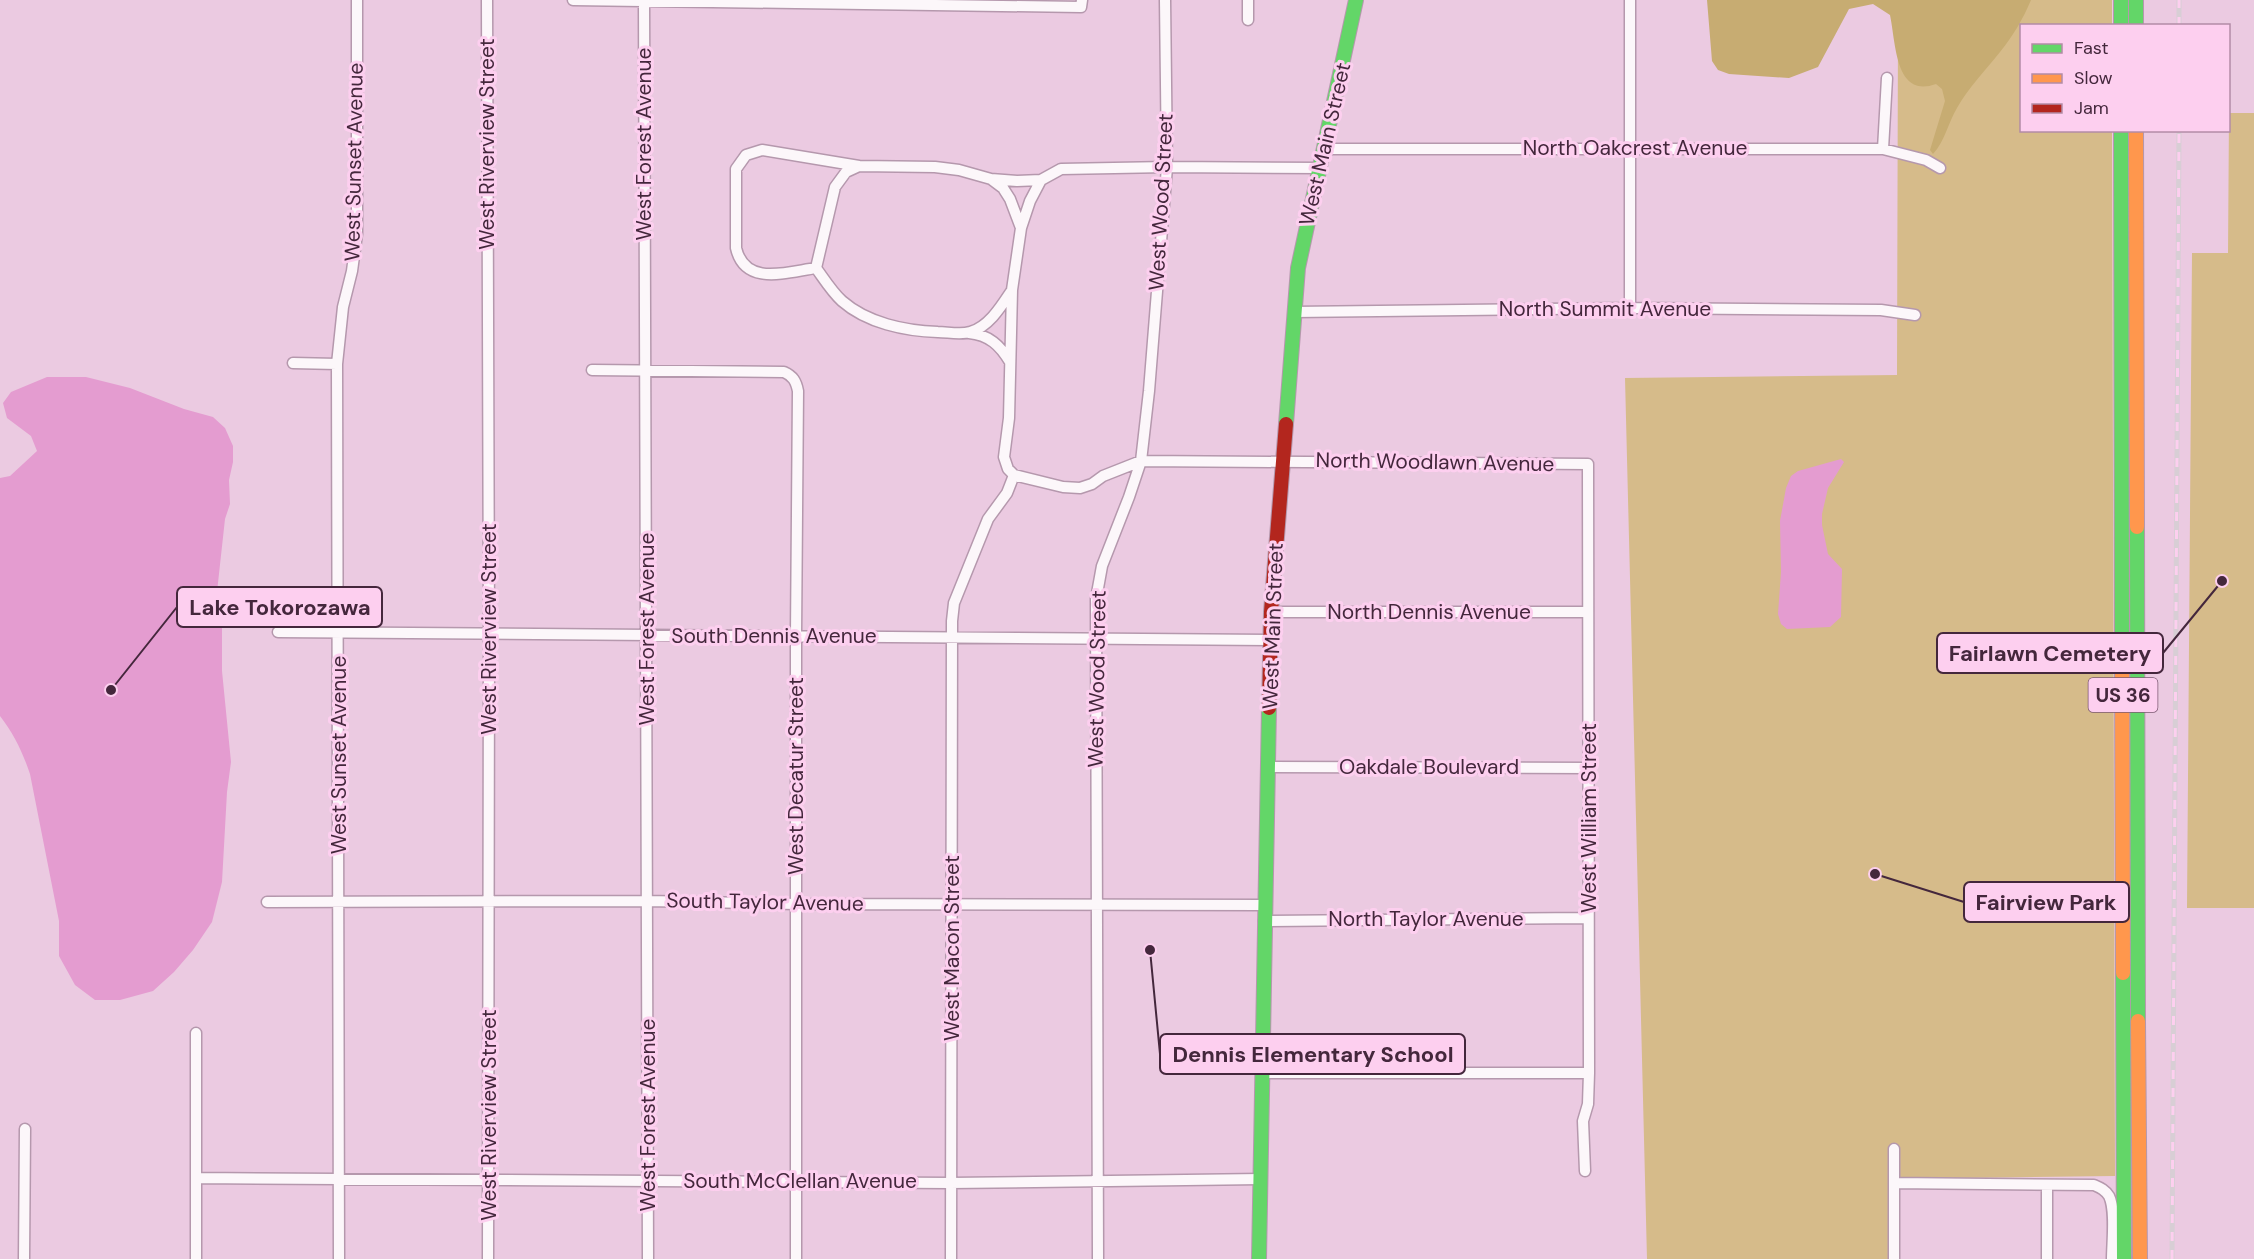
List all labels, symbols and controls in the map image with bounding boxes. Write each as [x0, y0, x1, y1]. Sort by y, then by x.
legend [2020, 24, 2230, 132]
text: Fast [2074, 36, 2109, 60]
street label: West Riverview Street [473, 38, 501, 250]
street label: West Forest Avenue [630, 47, 658, 240]
street label: West Main Street [1293, 60, 1357, 228]
street label: West Sunset Avenue [338, 62, 370, 262]
text: Slow [2074, 66, 2113, 90]
text: Jam [2074, 96, 2109, 120]
street label: West Wood Street [1142, 113, 1180, 291]
street label: North Oakcrest Avenue [1523, 134, 1747, 162]
street label: North Summit Avenue [1499, 295, 1711, 323]
street label: North Woodlawn Avenue [1315, 446, 1555, 478]
street label: West Riverview Street [475, 523, 503, 735]
street label: West Forest Avenue [633, 532, 661, 725]
street label: West Main Street [1256, 542, 1290, 710]
callout: Lake Tokorozawa [177, 587, 382, 627]
street label: West Wood Street [1081, 590, 1113, 768]
text: Lake Tokorozawa [189, 593, 371, 622]
street label: North Dennis Avenue [1327, 598, 1531, 626]
street label: South Dennis Avenue [671, 622, 877, 650]
callout: Fairlawn Cemetery [1937, 633, 2163, 673]
text: Fairlawn Cemetery [1949, 639, 2151, 668]
street label: West Sunset Avenue [325, 656, 353, 854]
street label: West Decatur Street [782, 677, 810, 875]
road number: US 36 [2088, 678, 2158, 712]
street label: West William Street [1575, 723, 1603, 913]
street label: Oakdale Boulevard [1339, 753, 1519, 781]
street label: West Macon Street [938, 855, 966, 1041]
callout: Fairview Park [1964, 882, 2129, 922]
street label: South Taylor Avenue [666, 886, 864, 918]
text: Fairview Park [1975, 888, 2117, 917]
street label: North Taylor Avenue [1328, 905, 1524, 933]
street label: West Riverview Street [475, 1009, 503, 1221]
street label: West Forest Avenue [634, 1018, 662, 1211]
callout: Dennis Elementary School [1160, 1034, 1465, 1074]
text: Dennis Elementary School [1172, 1040, 1454, 1069]
street label: South McClellan Avenue [683, 1167, 917, 1195]

